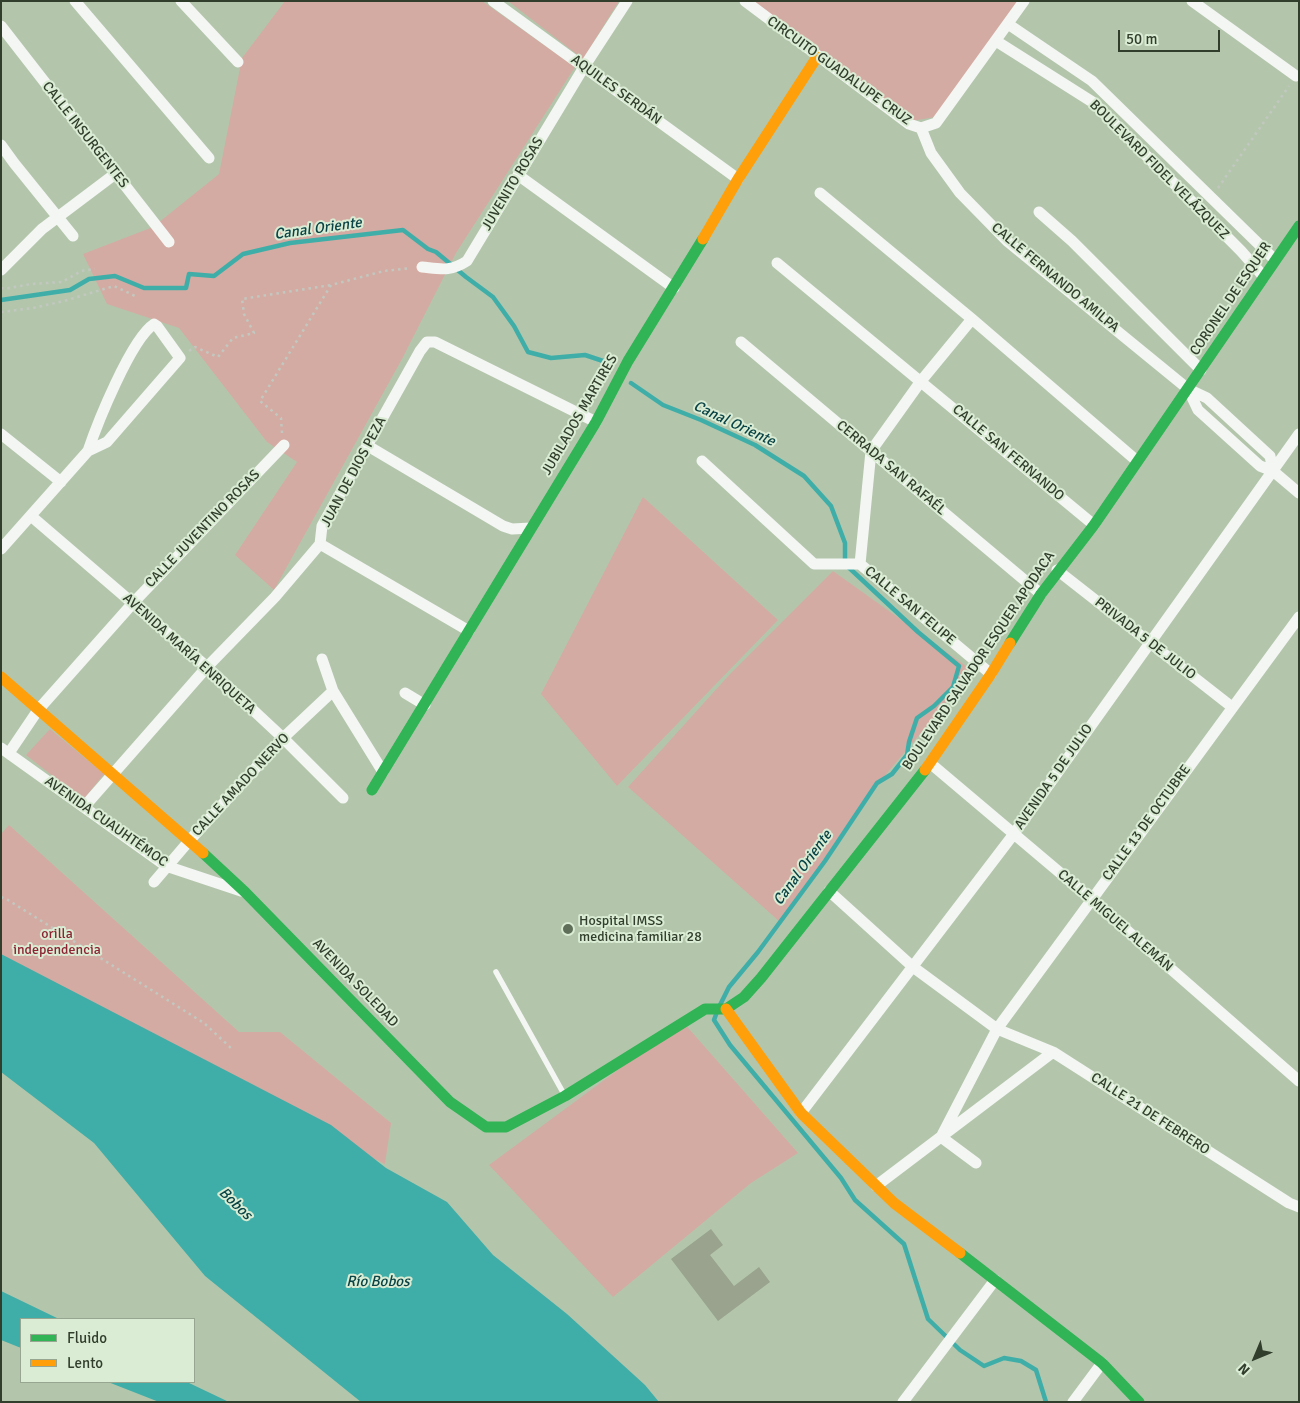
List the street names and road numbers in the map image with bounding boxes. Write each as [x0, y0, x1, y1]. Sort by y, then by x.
street label: CIRCUITO GUADALUPE CRUZ [763, 13, 915, 129]
street label: AQUILES SERDÁN [567, 51, 665, 129]
street label: CALLE INSURGENTES [38, 78, 132, 192]
street label: BOULEVARD FIDEL VELÁZQUEZ [1086, 97, 1232, 243]
street label: JUVENITO ROSAS [479, 134, 547, 234]
street label: CALLE FERNANDO AMILPA [988, 220, 1122, 336]
street label: CORONEL DE ESQUER [1187, 239, 1275, 359]
street label: JUBILADOS MARTIRES [539, 352, 621, 478]
street label: CALLE SAN FERNANDO [949, 401, 1067, 505]
street label: JUAN DE DIOS PEZA [318, 414, 390, 530]
street label: CERRADA SAN RAFAÉL [833, 417, 949, 519]
street label: CALLE JUVENTINO ROSAS [142, 466, 264, 592]
street label: BOULEVARD SALVADOR ESQUER APODACA [899, 548, 1059, 774]
street label: CALLE SAN FELIPE [861, 563, 959, 649]
street label: AVENIDA MARÍA ENRIQUETA [119, 590, 259, 718]
street label: PRIVADA 5 DE JULIO [1091, 594, 1199, 684]
street label: AVENIDA 5 DE JULIO [1011, 721, 1097, 833]
street label: CALLE AMADO NERVO [189, 730, 293, 840]
street label: CALLE 13 DE OCTUBRE [1099, 762, 1195, 884]
street label: AVENIDA CUAUHTÉMOC [41, 773, 171, 871]
street label: CALLE MIGUEL ALEMÁN [1054, 866, 1176, 976]
street label: AVENIDA SOLEDAD [308, 935, 402, 1031]
street label: CALLE 21 DE FEBRERO [1088, 1069, 1212, 1159]

